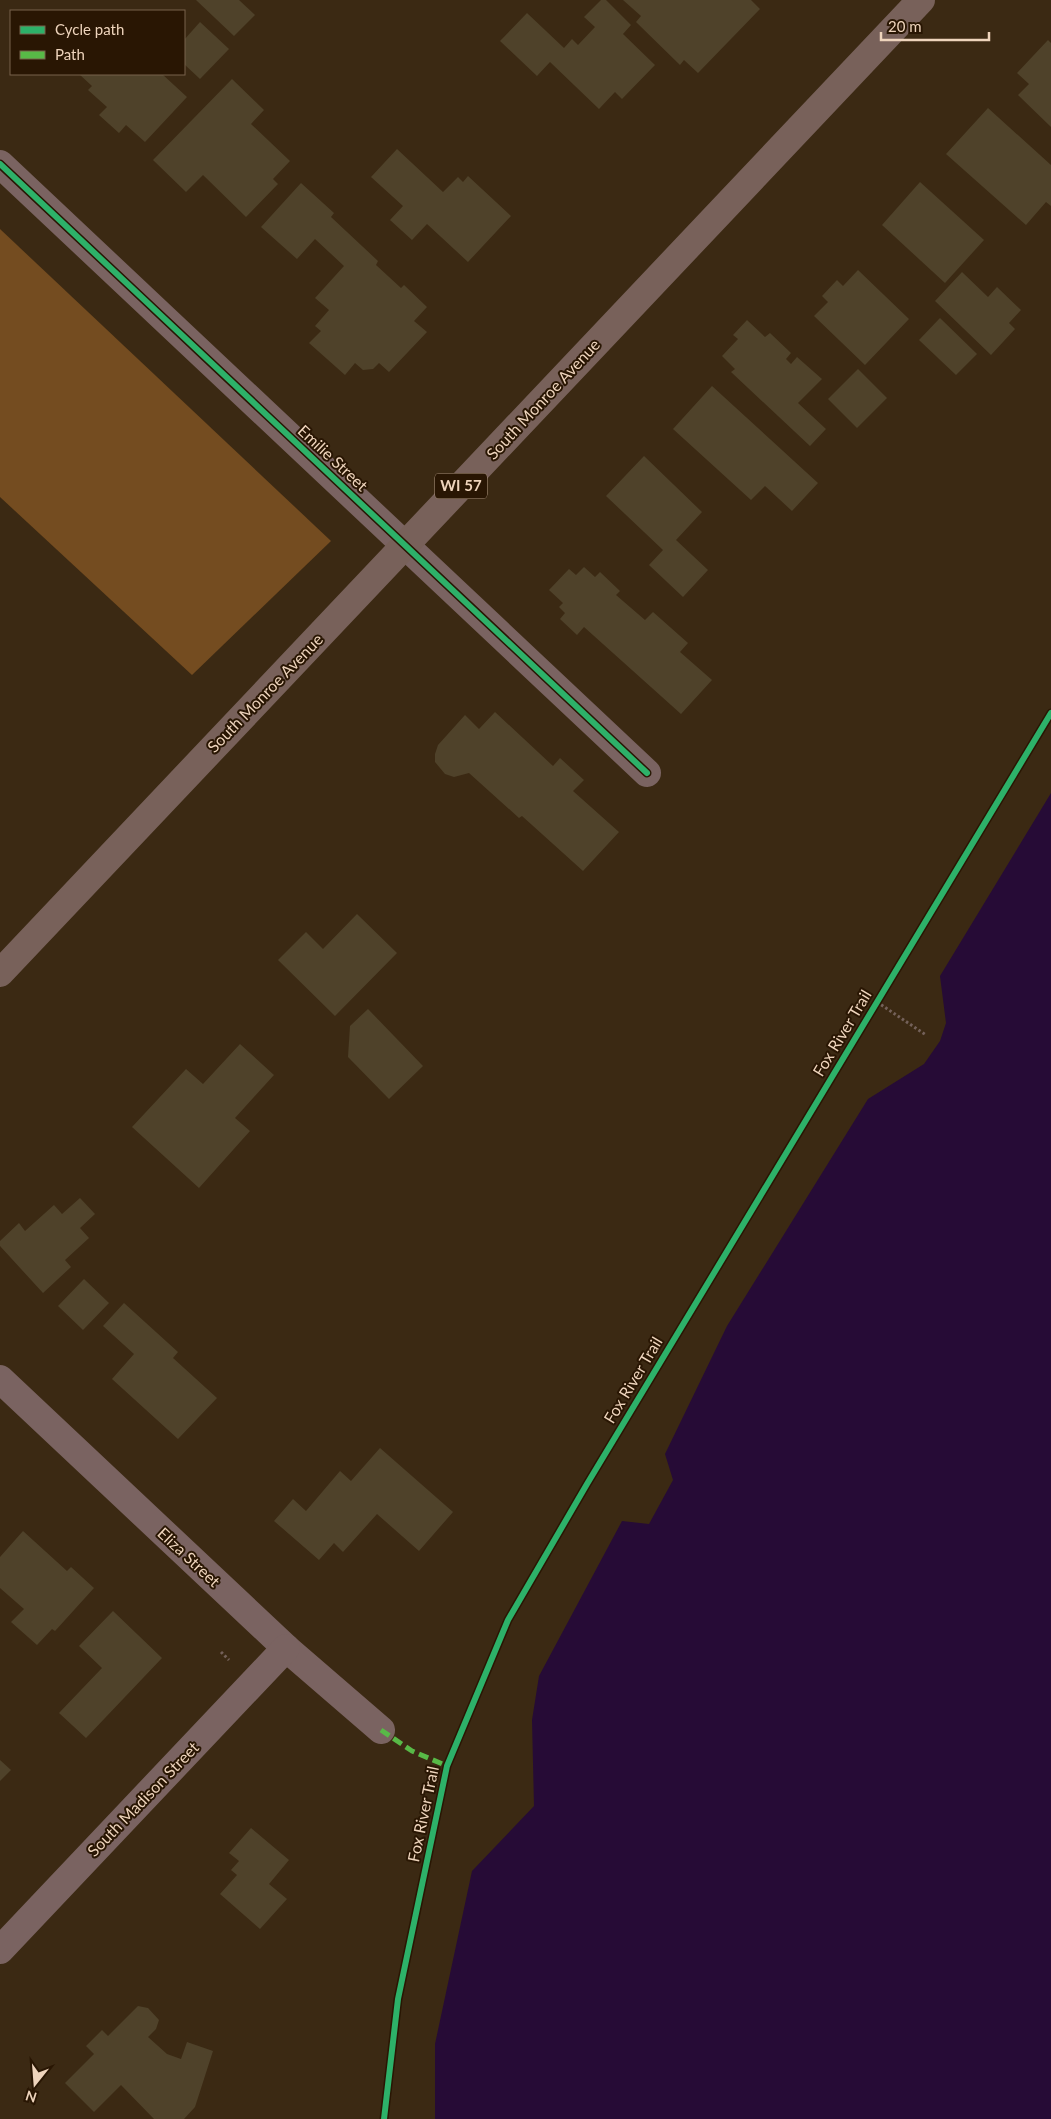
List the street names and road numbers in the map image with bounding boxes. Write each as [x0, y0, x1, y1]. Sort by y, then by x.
street label: South Monroe Avenue [482, 335, 603, 463]
street label: Emilie Street [295, 421, 372, 495]
road number: WI 57 [435, 474, 487, 498]
street label: South Monroe Avenue [203, 629, 326, 756]
street label: Fox River Trail [808, 986, 875, 1079]
street label: Fox River Trail [599, 1333, 666, 1426]
street label: Eliza Street [154, 1523, 225, 1590]
street label: South Madison Street [83, 1737, 202, 1860]
street label: Fox River Trail [403, 1764, 442, 1864]

